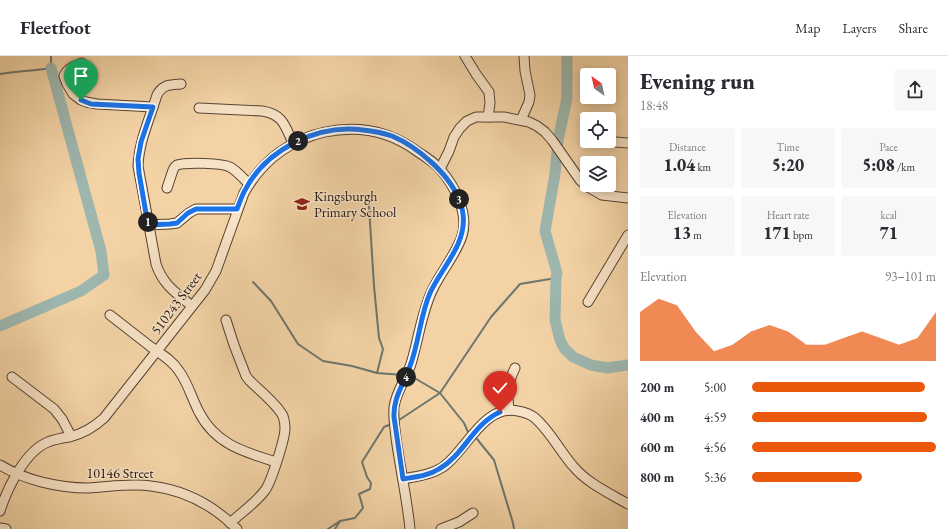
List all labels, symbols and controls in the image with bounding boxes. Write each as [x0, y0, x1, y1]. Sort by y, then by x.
text: Fleetfoot [20, 15, 91, 40]
text: Map [795, 19, 820, 37]
text: Layers [842, 19, 877, 37]
text: Share [899, 19, 928, 37]
pin [64, 59, 98, 100]
icon: arrive [70, 65, 92, 87]
text: Evening run [640, 67, 755, 96]
north arrow [580, 68, 616, 104]
map controls [580, 68, 616, 192]
button: share [894, 69, 936, 111]
text: 18:48 [640, 97, 668, 114]
button: locate [580, 112, 616, 148]
pin: 2 [288, 131, 308, 151]
text: 2 [295, 134, 301, 148]
text: Distance [669, 140, 706, 154]
text: Time [777, 140, 799, 154]
text: Pace [879, 140, 898, 154]
text: 1.04 [663, 154, 695, 176]
text: 5:20 [772, 154, 804, 176]
text: 5:08 [862, 154, 895, 176]
button: layers [580, 156, 616, 192]
text: km [695, 160, 711, 174]
text: /km [895, 160, 915, 174]
place label: Kingsburgh Primary School [314, 187, 397, 221]
pin: 3 [449, 189, 469, 209]
text: 3 [456, 192, 462, 206]
school or university icon: Kingsburgh Primary School [293, 195, 311, 213]
text: Elevation [668, 208, 707, 222]
text: Heart rate [767, 208, 809, 222]
text: kcal [880, 208, 897, 222]
pin: 1 [138, 212, 158, 232]
text: 1 [145, 215, 151, 229]
text: 13 [673, 222, 691, 244]
text: 171 [763, 222, 791, 244]
text: 71 [879, 222, 898, 244]
text: m [691, 228, 702, 242]
text: bpm [791, 228, 813, 242]
street label: 510243 Street [147, 268, 206, 338]
text: Elevation [640, 268, 687, 285]
text: 93–101 m [885, 268, 936, 285]
pin: 4 [396, 367, 416, 387]
text: 4 [403, 370, 409, 384]
pin [483, 371, 517, 412]
icon: check [489, 377, 511, 399]
text: 200 m [640, 379, 674, 396]
text: 5:00 [704, 379, 726, 396]
text: 400 m [640, 409, 674, 426]
text: 4:59 [704, 409, 726, 426]
text: 600 m [640, 439, 674, 456]
text: 4:56 [704, 439, 726, 456]
street label: 10146 Street [86, 464, 154, 482]
text: 800 m [640, 469, 674, 486]
text: 5:36 [704, 469, 726, 486]

